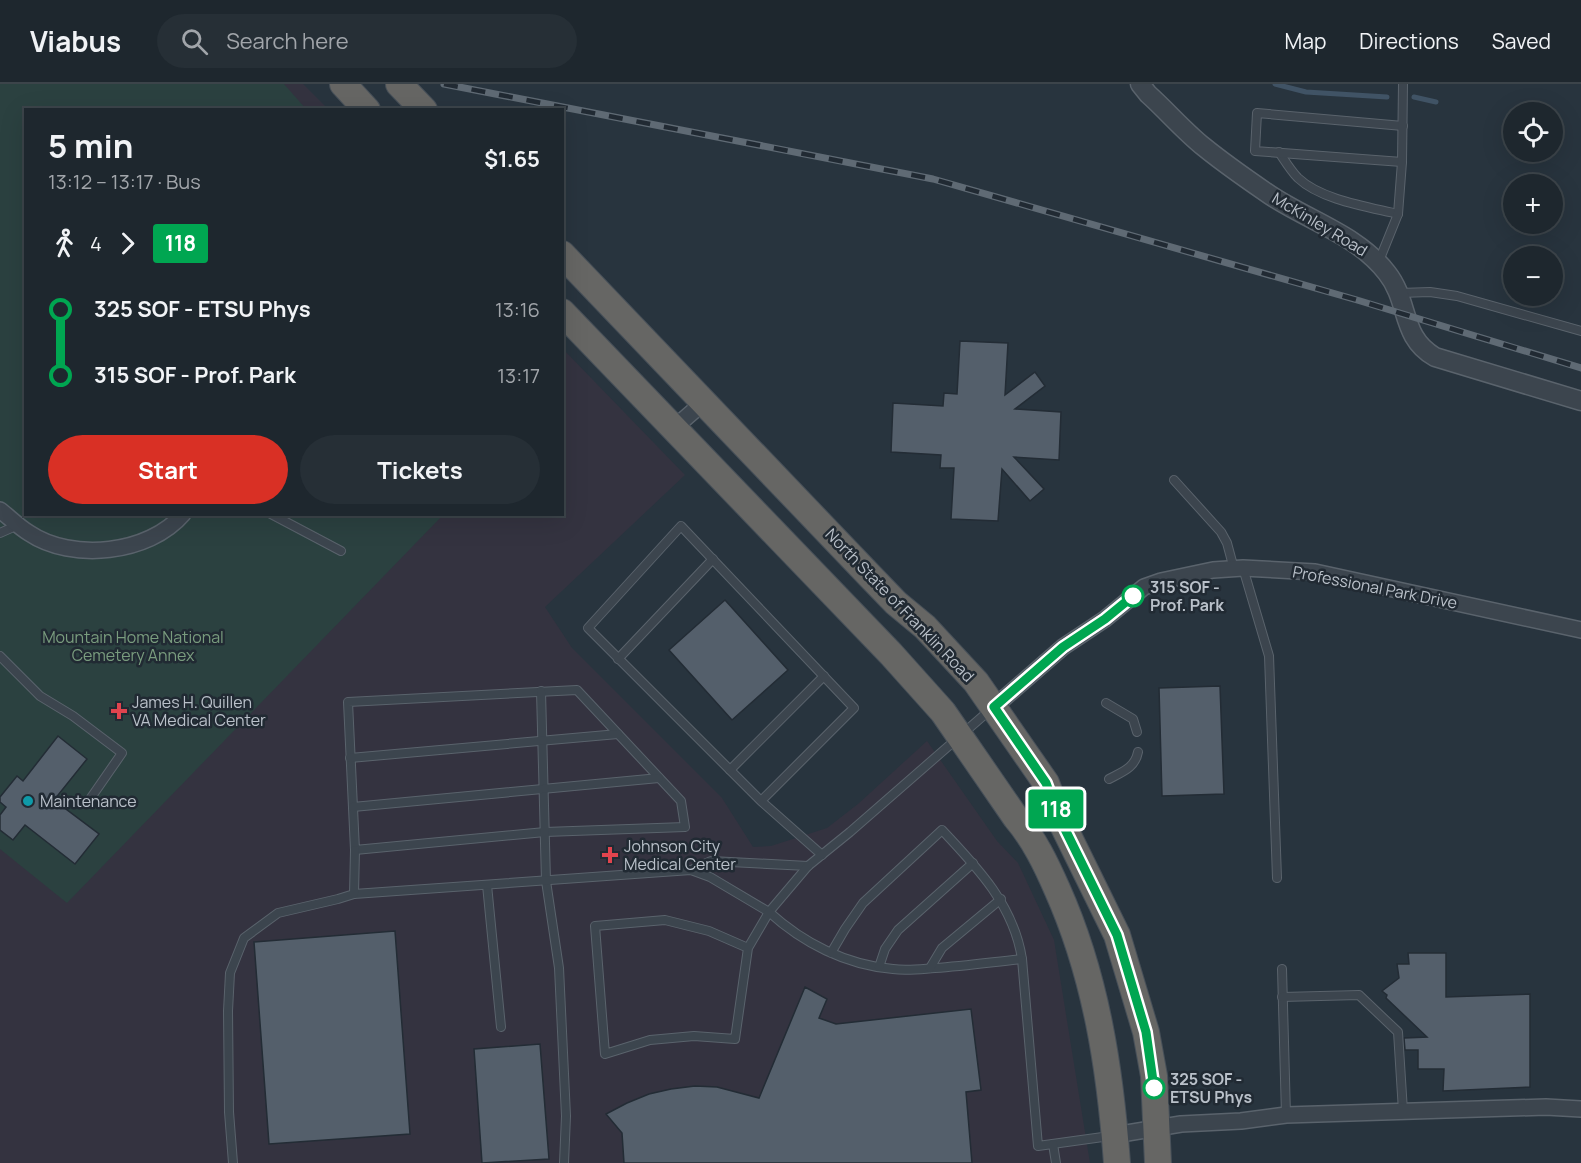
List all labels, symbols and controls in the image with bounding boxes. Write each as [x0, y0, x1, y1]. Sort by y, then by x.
search box [157, 14, 577, 68]
text: Viabus [30, 22, 121, 60]
icon: search [178, 25, 211, 58]
text: Search here [226, 26, 349, 56]
text: Map [1285, 27, 1326, 55]
text: Directions [1359, 27, 1459, 55]
text: Saved [1492, 27, 1551, 55]
map controls [1503, 102, 1563, 306]
button: locate [1503, 102, 1563, 162]
text: 5 min [48, 123, 134, 168]
text: $1.65 [484, 144, 540, 174]
text: 13:12 – 13:17 · Bus [48, 168, 201, 195]
button: + [1503, 174, 1563, 234]
street label: McKinley Road [1268, 187, 1372, 261]
icon: walk [48, 227, 81, 260]
icon: forward [111, 227, 144, 260]
text: 118 [165, 229, 196, 257]
text: 4 [90, 230, 102, 257]
button: − [1503, 246, 1563, 306]
text: 325 SOF - ETSU Phys [94, 294, 311, 324]
text: 13:16 [495, 296, 540, 323]
text: 315 SOF - Prof. Park [94, 360, 296, 390]
text: 13:17 [497, 362, 540, 389]
button: Start [48, 435, 288, 504]
button: Tickets [300, 435, 540, 504]
street label: North State of Franklin Road [821, 523, 979, 687]
street label: Professional Park Drive [1291, 560, 1459, 614]
place label: 315 SOF - Prof. Park [1150, 576, 1224, 616]
marker: 315 SOF - Prof. Park [1122, 585, 1144, 607]
park label: Mountain Home National Cemetery Annex [42, 626, 224, 666]
place label: James H. Quillen VA Medical Center [132, 691, 266, 731]
marker: James H. Quillen VA Medical Center [110, 702, 128, 720]
place label: Maintenance [40, 790, 137, 812]
line badge: 118 [1022, 790, 1090, 828]
marker: Maintenance [21, 794, 35, 808]
text: 118 [1040, 795, 1072, 823]
place label: Johnson City Medical Center [624, 835, 736, 875]
marker: Johnson City Medical Center [601, 846, 619, 864]
place label: 325 SOF - ETSU Phys [1170, 1068, 1252, 1108]
marker: 325 SOF - ETSU Phys [1143, 1077, 1165, 1099]

